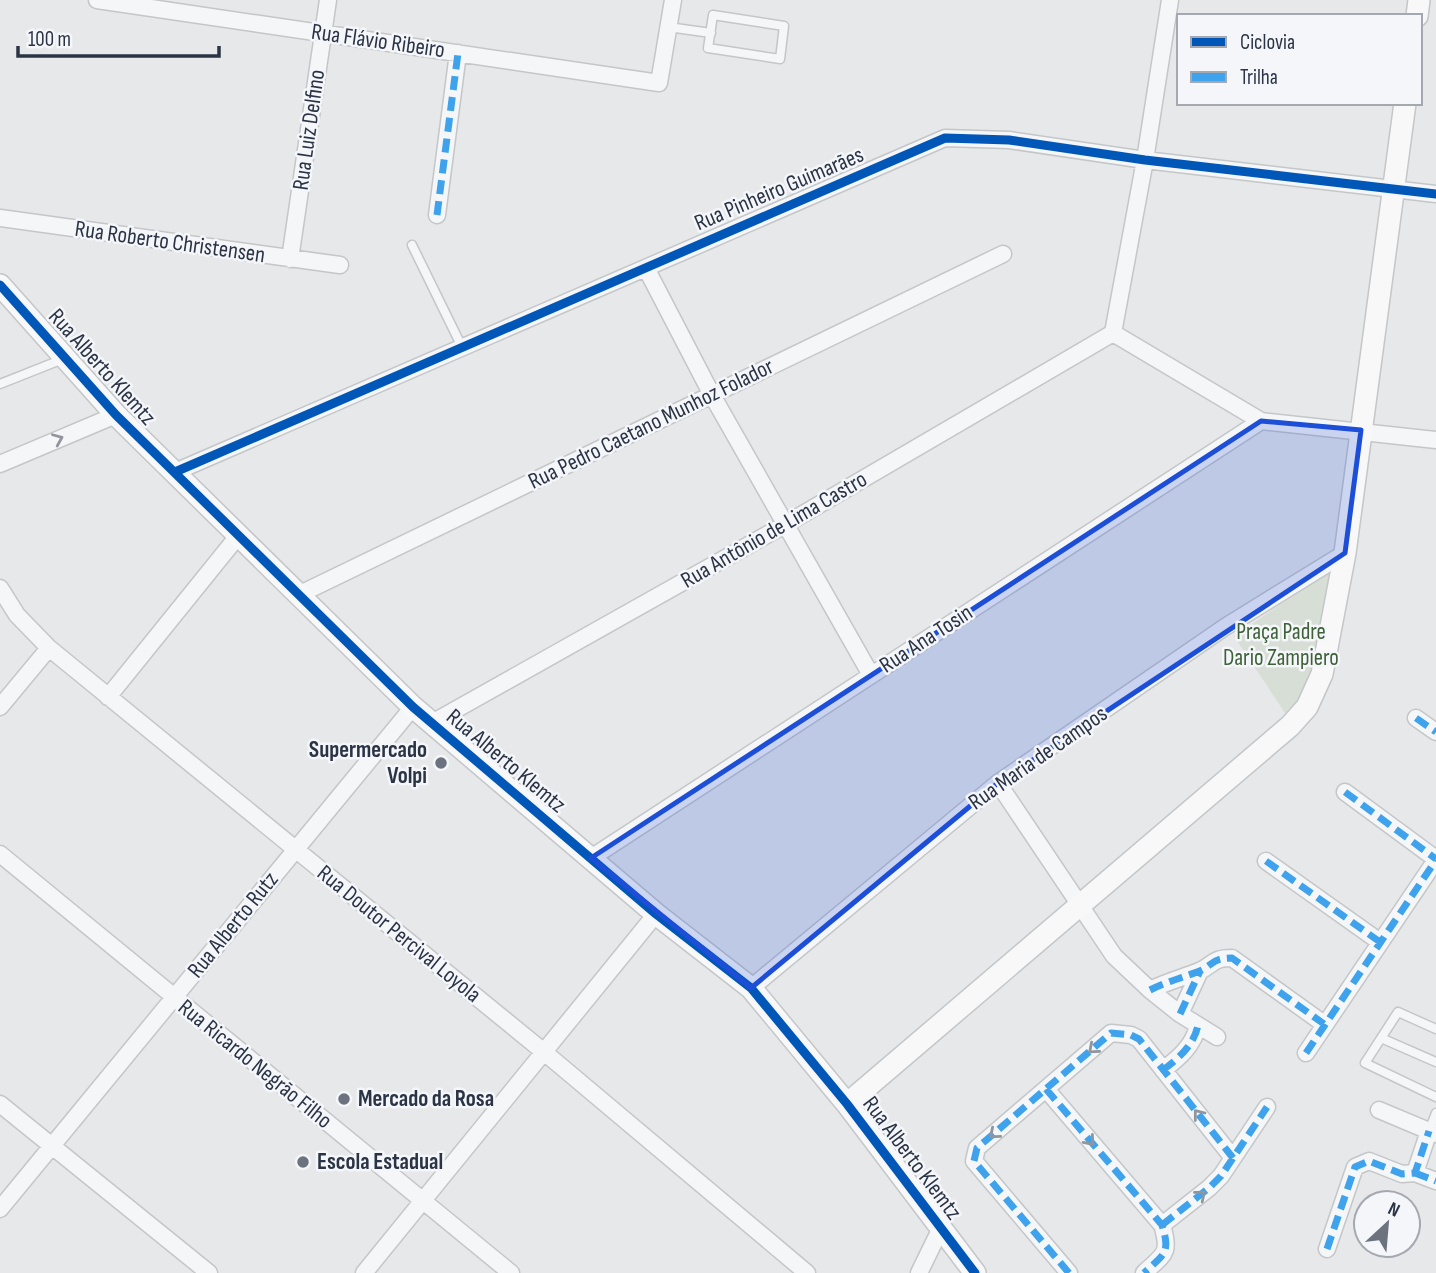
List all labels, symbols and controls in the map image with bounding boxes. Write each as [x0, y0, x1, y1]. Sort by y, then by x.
scale bar [18, 14, 219, 58]
legend [1177, 14, 1422, 105]
street label: Rua Flávio Ribeiro [309, 18, 447, 64]
text: 100 m [28, 27, 71, 52]
text: Ciclovia [1240, 30, 1295, 55]
text: Trilha [1240, 65, 1278, 90]
street label: Rua Luiz Delfino [287, 68, 331, 192]
street label: Rua Pinheiro Guimarães [690, 141, 868, 237]
street label: Rua Roberto Christensen [73, 215, 267, 269]
street label: Rua Alberto Klemtz [42, 303, 162, 431]
street label: Rua Pedro Caetano Munhoz Folador [524, 352, 779, 496]
one-way arrow [51, 434, 63, 448]
street label: Rua Antônio de Lima Castro [676, 465, 872, 595]
street label: Rua Ana Tosin [874, 599, 978, 679]
park label: Praça Padre Dario Zampiero [1223, 618, 1339, 672]
street label: Rua Maria de Campos [963, 700, 1113, 816]
street label: Rua Alberto Klemtz [441, 703, 571, 819]
place label: Supermercado Volpi [309, 736, 427, 790]
marker: Supermercado Volpi [433, 755, 449, 771]
street label: Rua Doutor Percival Loyola [311, 859, 487, 1009]
street label: Rua Alberto Rutz [182, 866, 284, 984]
street label: Rua Ricardo Negrão Filho [172, 993, 338, 1135]
one-way arrow [1088, 1041, 1101, 1053]
place label: Mercado da Rosa [358, 1085, 494, 1113]
marker: Mercado da Rosa [336, 1091, 352, 1107]
street label: Rua Alberto Klemtz [857, 1091, 967, 1225]
one-way arrow [1194, 1109, 1207, 1122]
one-way arrow [989, 1126, 1002, 1138]
one-way arrow [1082, 1133, 1094, 1146]
place label: Escola Estadual [317, 1148, 443, 1176]
marker: Escola Estadual [295, 1154, 311, 1170]
north arrow [1352, 1189, 1422, 1259]
one-way arrow [1193, 1190, 1205, 1203]
text: N [1384, 1198, 1403, 1223]

